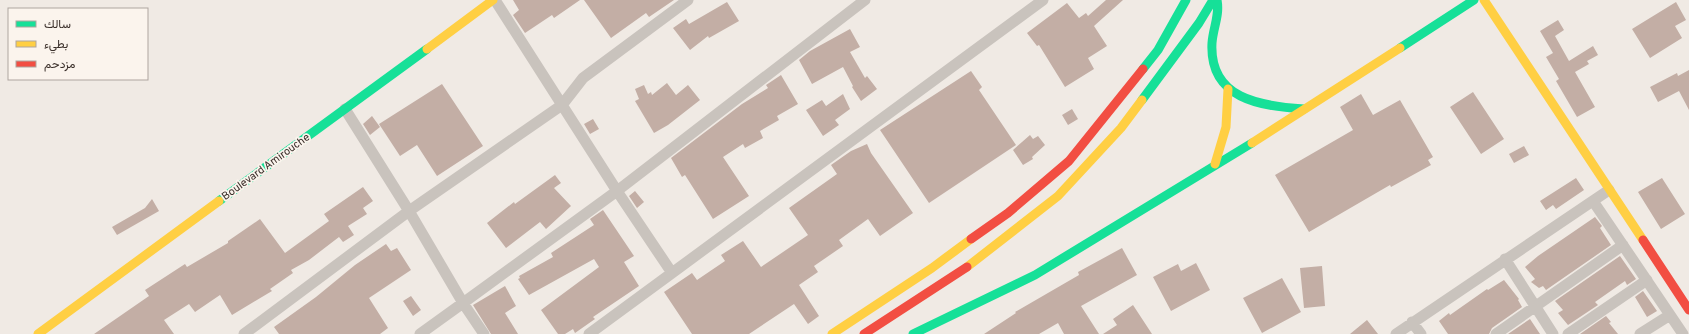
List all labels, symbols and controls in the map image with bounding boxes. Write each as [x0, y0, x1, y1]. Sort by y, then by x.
legend [8, 8, 148, 80]
text: سالك [44, 17, 71, 33]
text: بطيء [44, 37, 68, 54]
text: مزدحم [44, 57, 75, 73]
street label: Boulevard Amirouche [219, 130, 313, 204]

